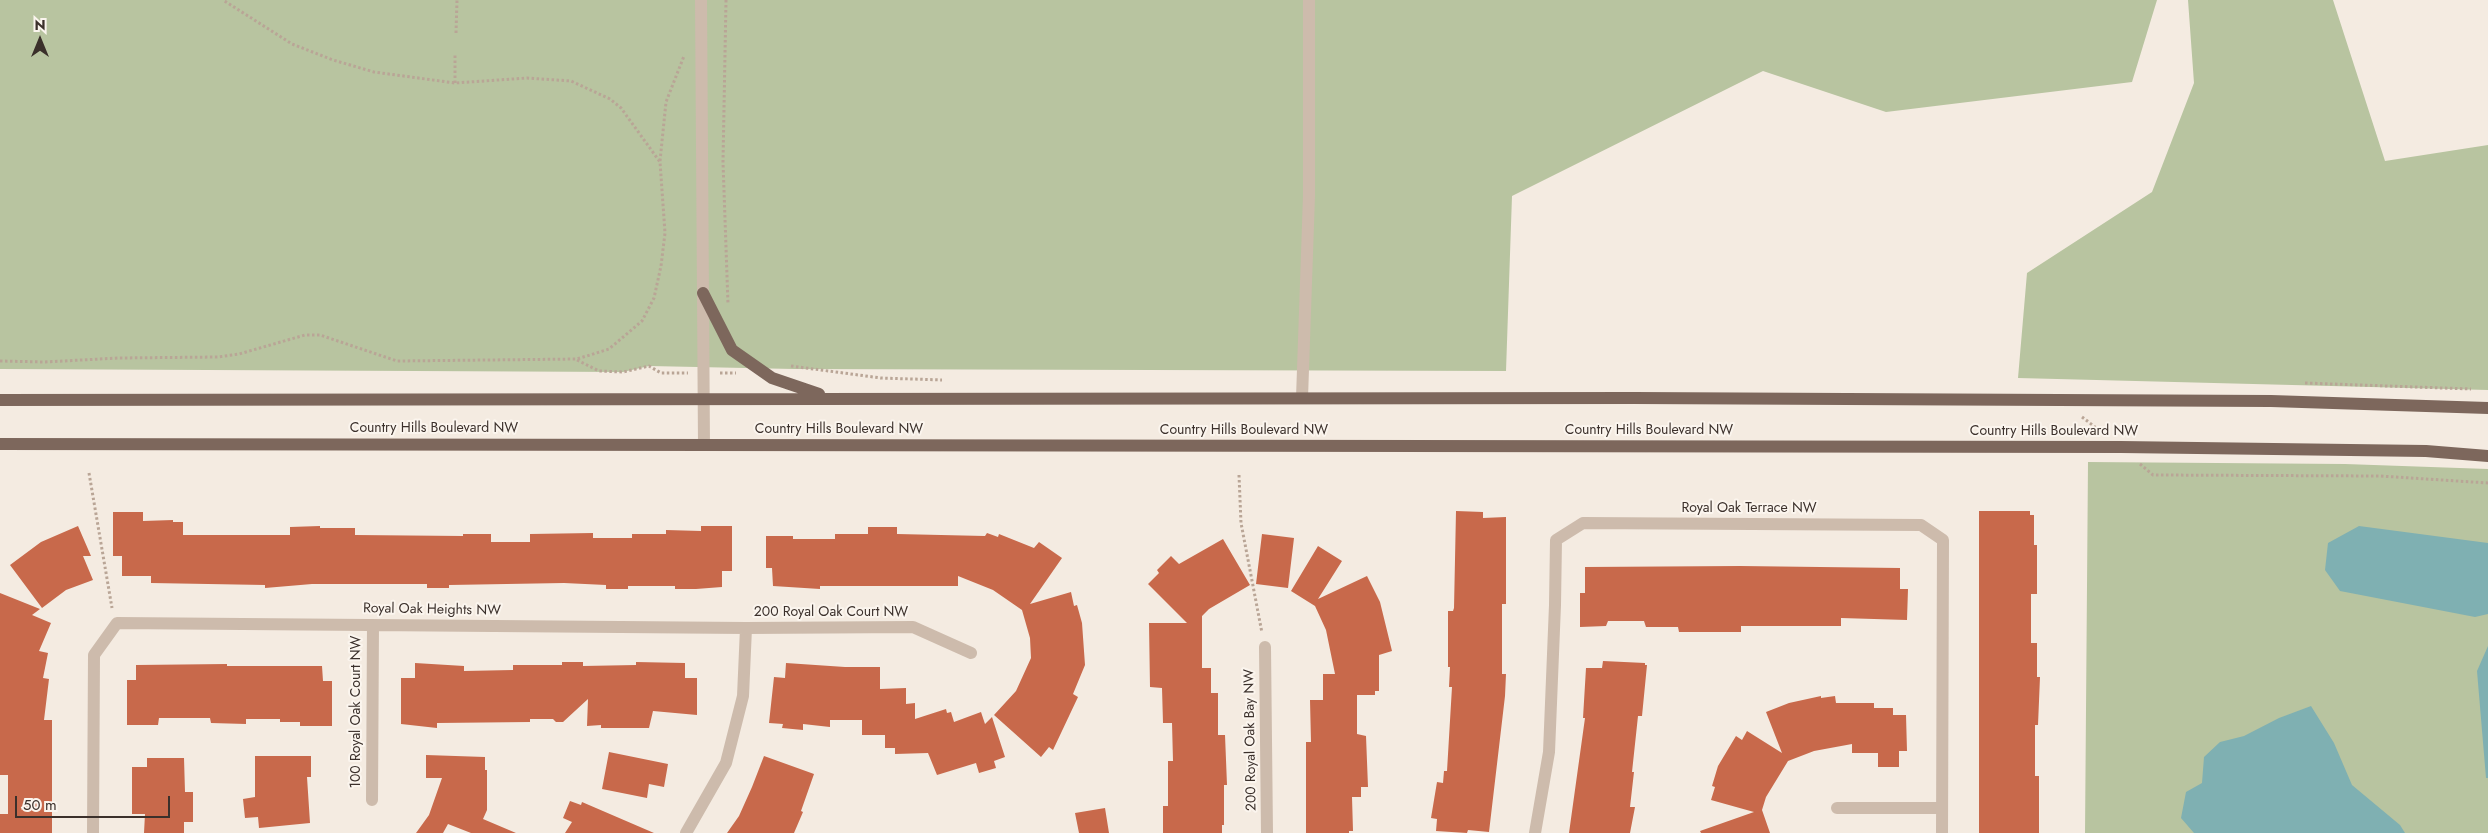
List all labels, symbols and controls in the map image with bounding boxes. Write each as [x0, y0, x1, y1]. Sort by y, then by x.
north arrow [15, 15, 65, 65]
text: N [34, 15, 46, 35]
street label: Country Hills Boulevard NW [350, 421, 518, 437]
street label: Country Hills Boulevard NW [755, 422, 923, 438]
street label: Country Hills Boulevard NW [1160, 423, 1328, 439]
street label: Country Hills Boulevard NW [1565, 423, 1733, 439]
street label: Country Hills Boulevard NW [1970, 424, 2138, 440]
street label: Royal Oak Terrace NW [1681, 501, 1817, 517]
street label: Royal Oak Heights NW [363, 600, 501, 620]
street label: 200 Royal Oak Court NW [754, 605, 908, 621]
street label: 100 Royal Oak Court NW [349, 636, 365, 788]
street label: 200 Royal Oak Bay NW [1241, 669, 1261, 811]
scale bar [18, 786, 172, 818]
text: 50 m [23, 794, 57, 816]

